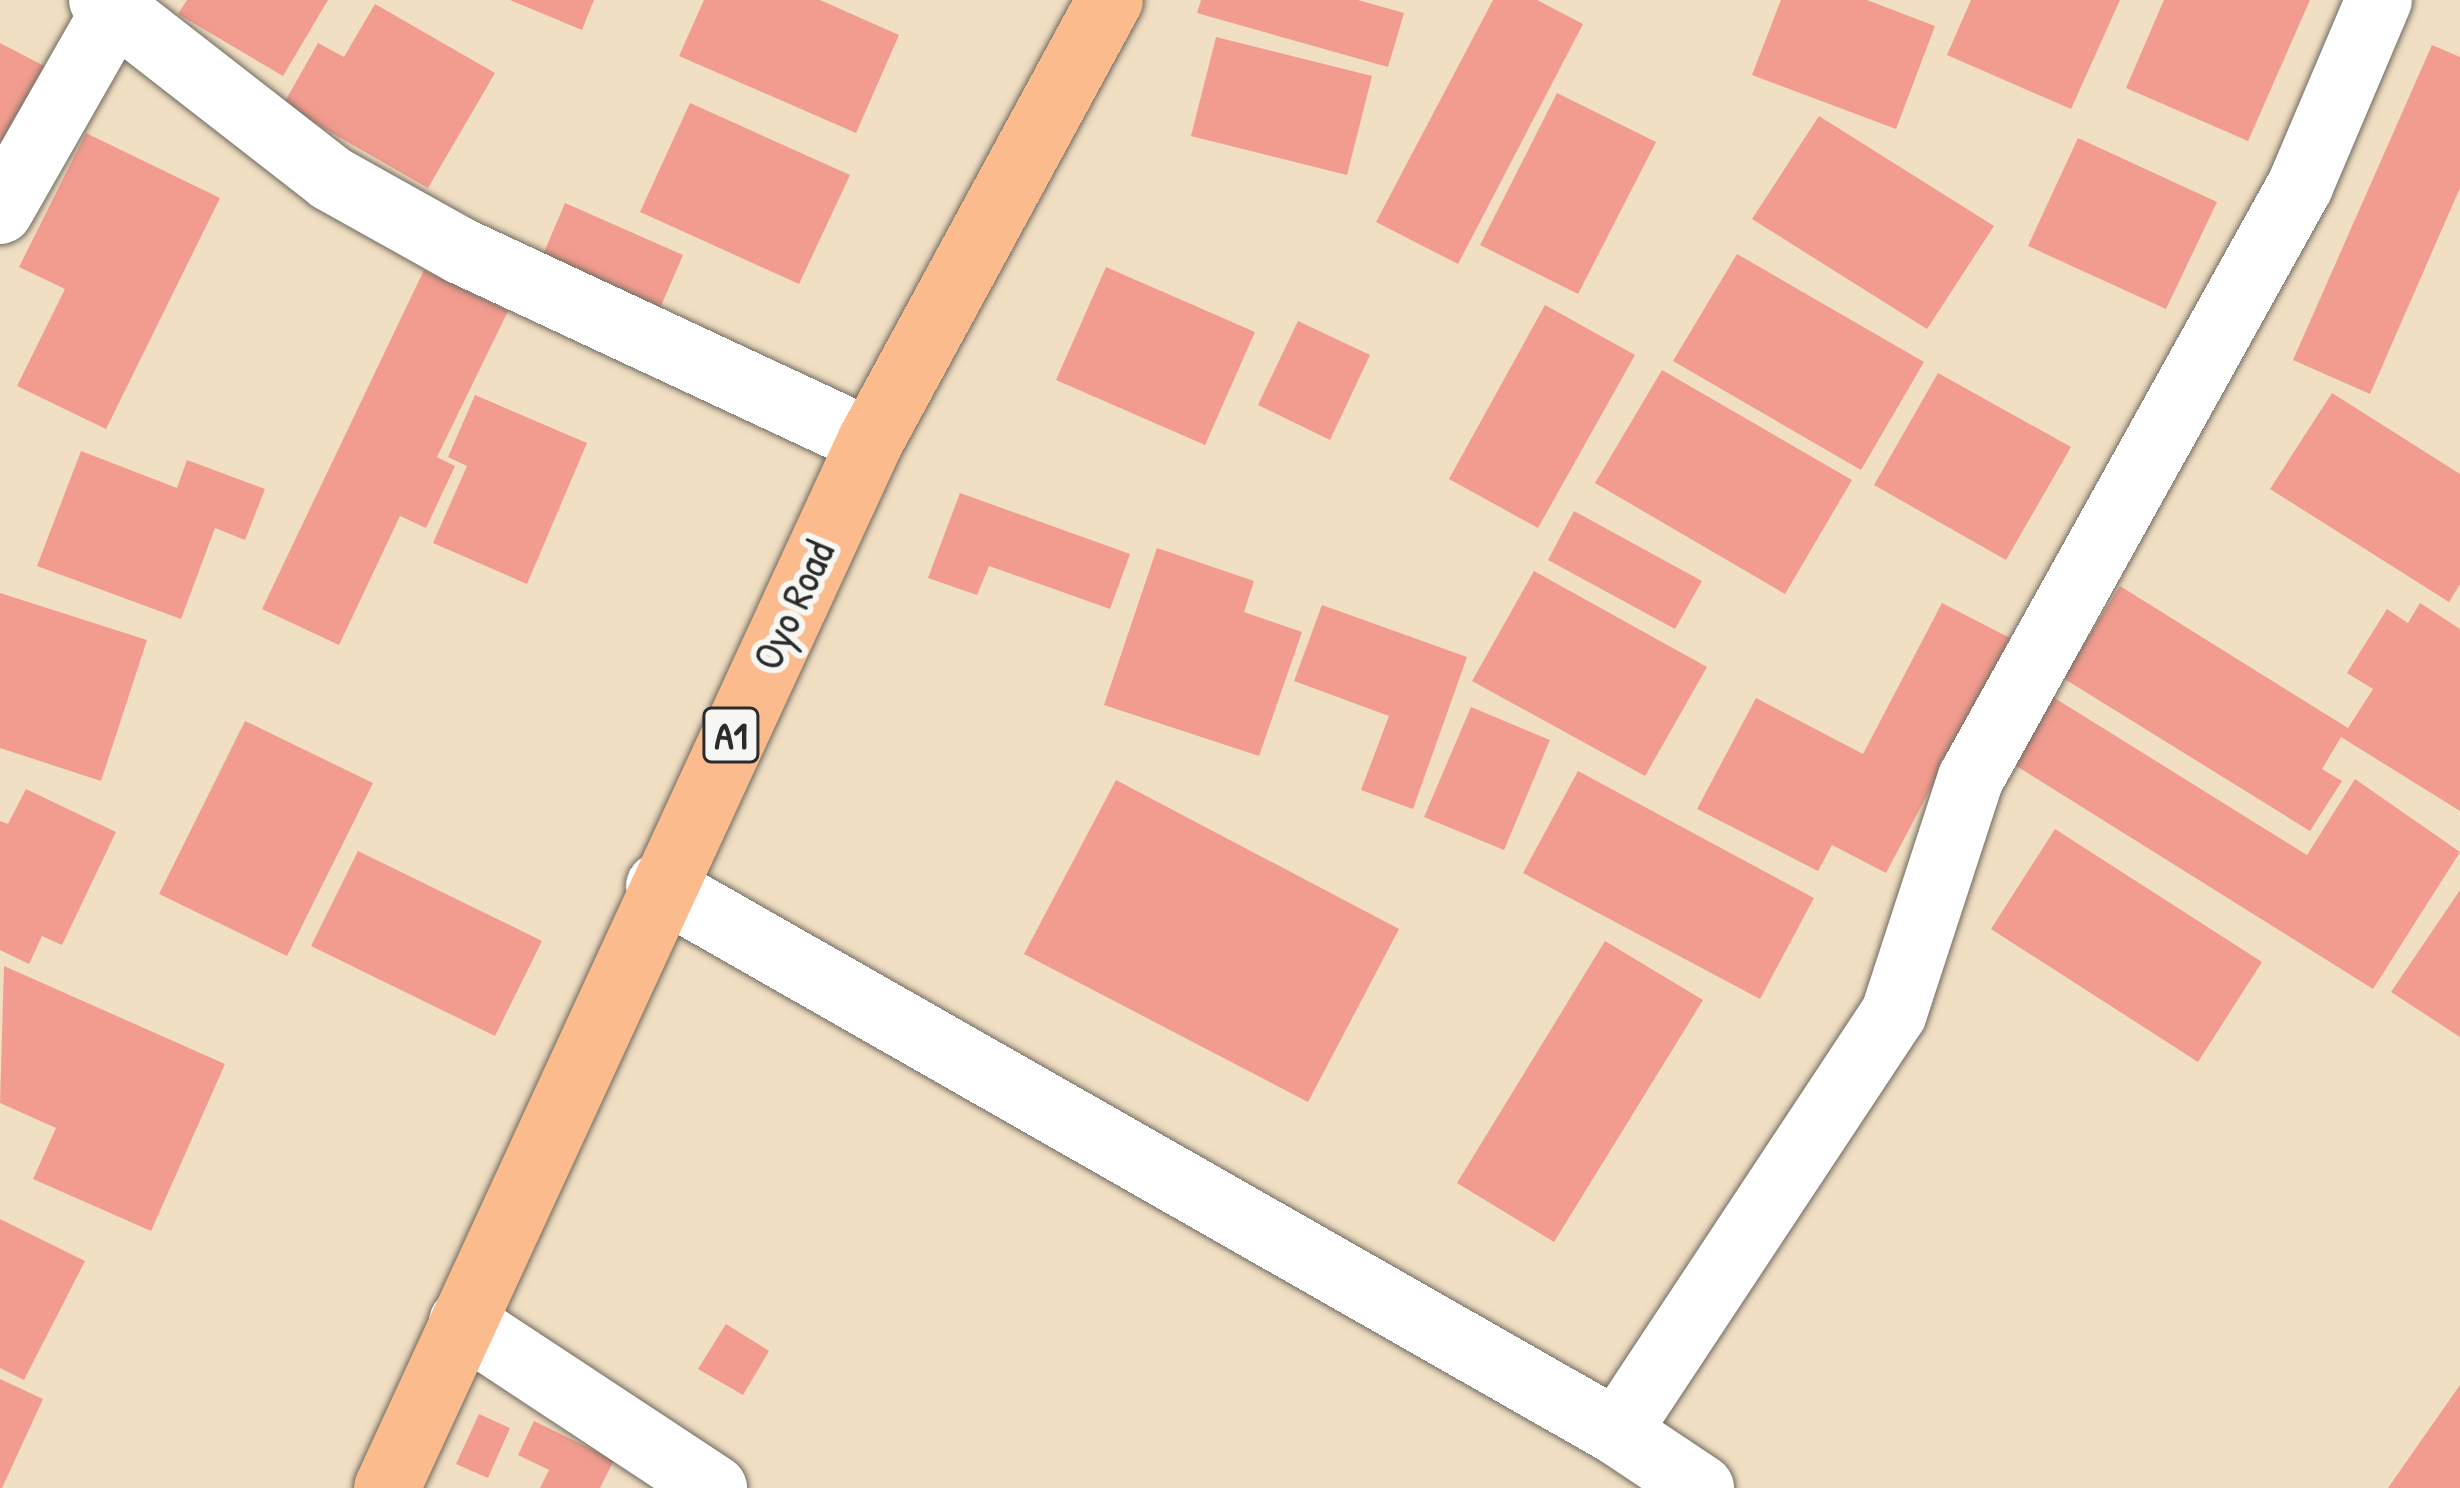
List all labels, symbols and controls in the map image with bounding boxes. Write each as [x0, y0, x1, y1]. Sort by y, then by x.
street label: Oyo Road [741, 532, 845, 678]
road number: A1 [701, 702, 761, 768]

